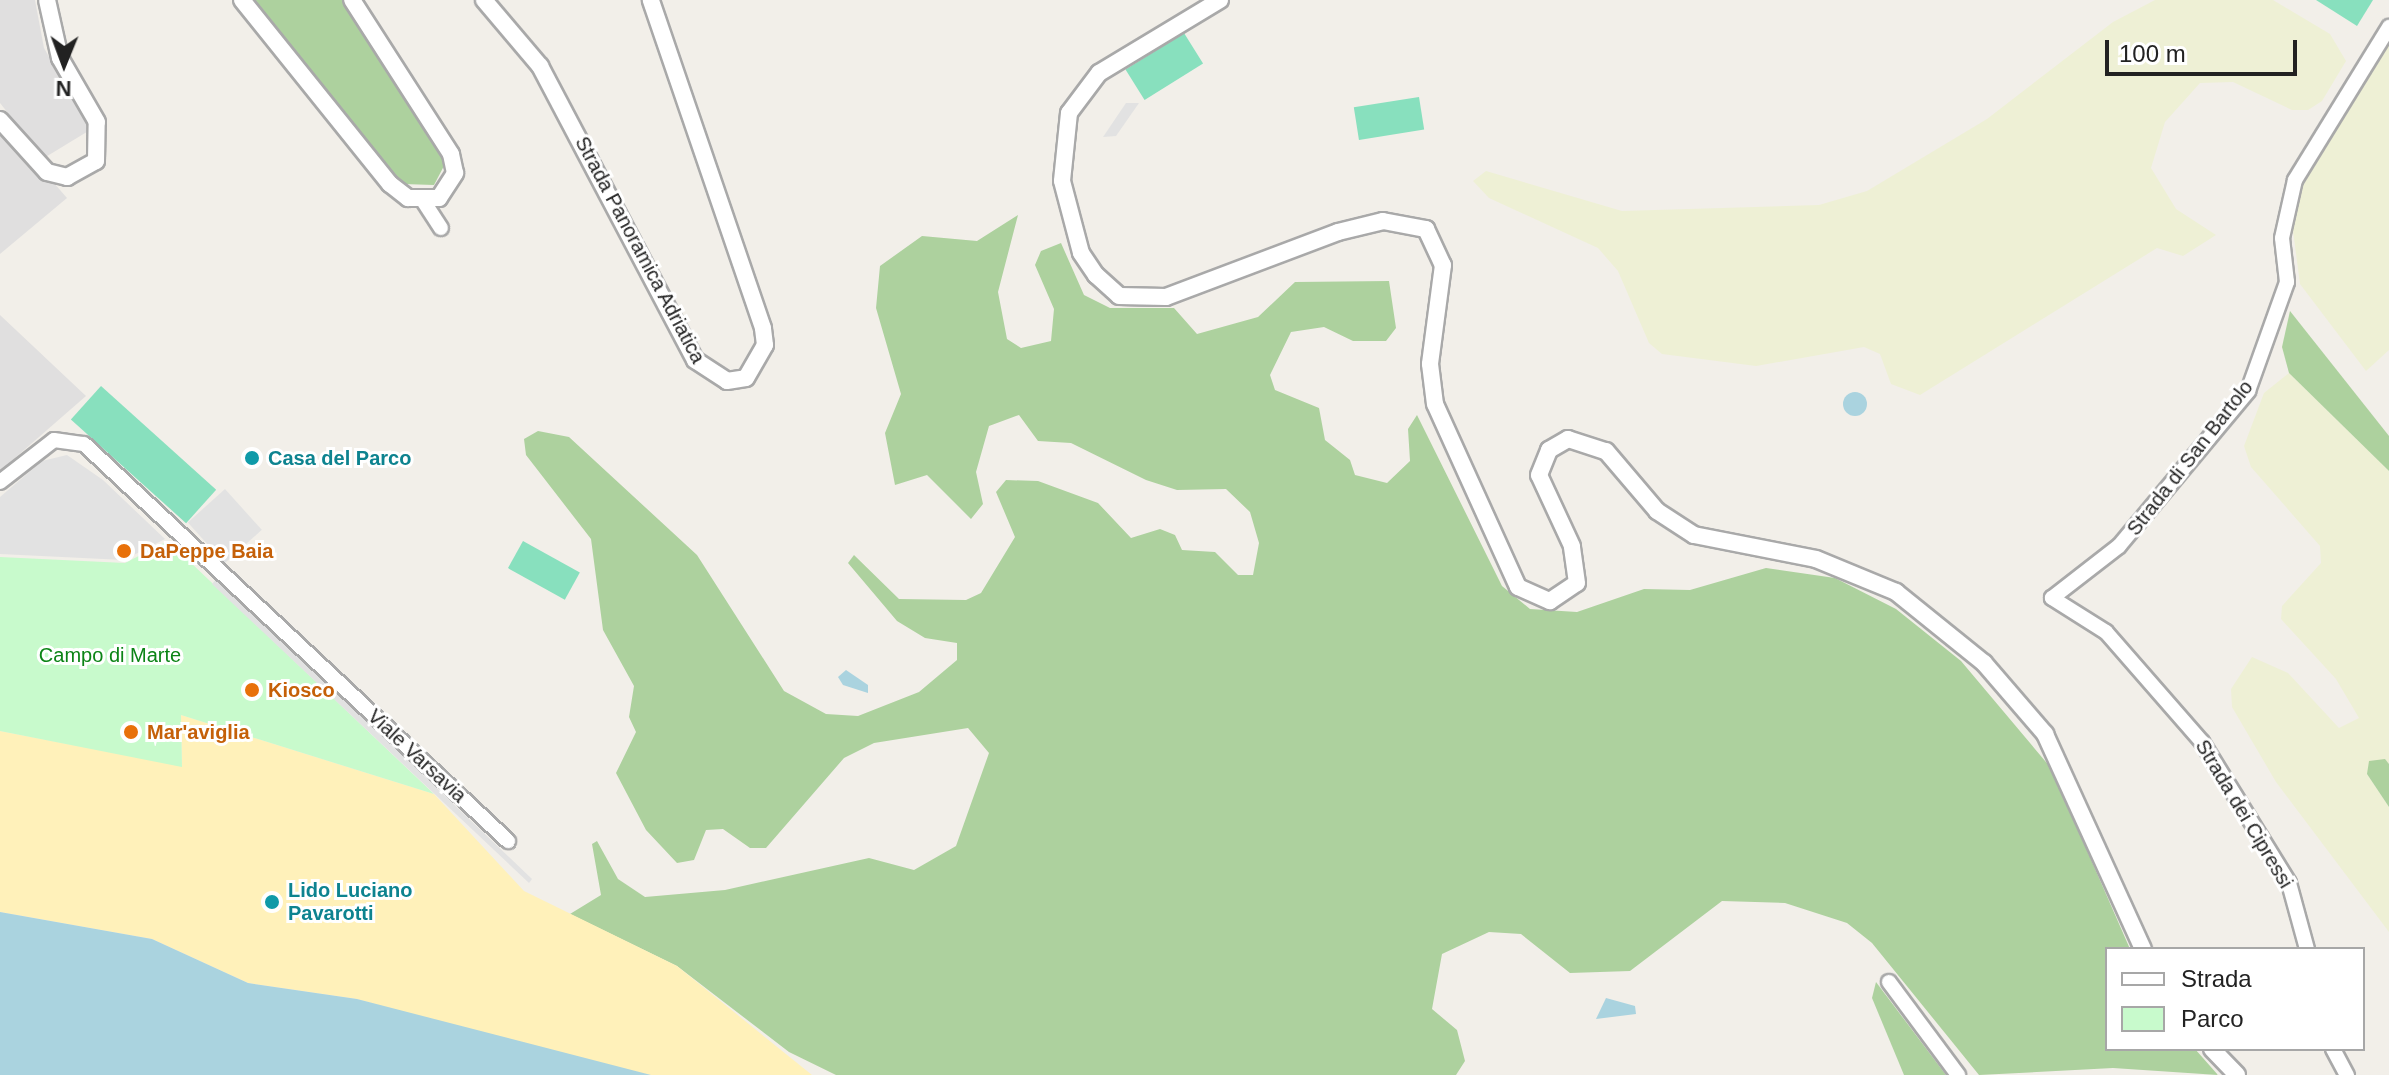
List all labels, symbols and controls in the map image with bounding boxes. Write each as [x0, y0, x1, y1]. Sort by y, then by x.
north arrow [24, 24, 104, 104]
scale bar [2109, 24, 2301, 74]
text: 100 m [2119, 40, 2186, 67]
text: N [55, 76, 72, 101]
street label: Strada Panoramica Adriatica [570, 132, 710, 368]
street label: Strada di San Bartolo [2122, 376, 2258, 540]
place label: Casa del Parco [268, 446, 411, 470]
marker: Casa del Parco [243, 449, 261, 467]
place label: DaPeppe Baia [140, 539, 273, 563]
marker: DaPeppe Baia [115, 542, 133, 560]
park label: Campo di Marte [39, 643, 181, 667]
place label: Kiosco [268, 678, 335, 702]
marker: Kiosco [243, 681, 261, 699]
street label: Viale Varsavia [363, 704, 471, 808]
place label: Mar'aviglia [147, 720, 250, 744]
marker: Mar'aviglia [122, 723, 140, 741]
street label: Strada dei Cipressi [2190, 735, 2298, 893]
place label: Lido Luciano Pavarotti [288, 878, 412, 925]
marker: Lido Luciano Pavarotti [263, 893, 281, 911]
legend [2105, 947, 2365, 1051]
text: Strada [2181, 965, 2252, 992]
text: Parco [2181, 1005, 2244, 1032]

